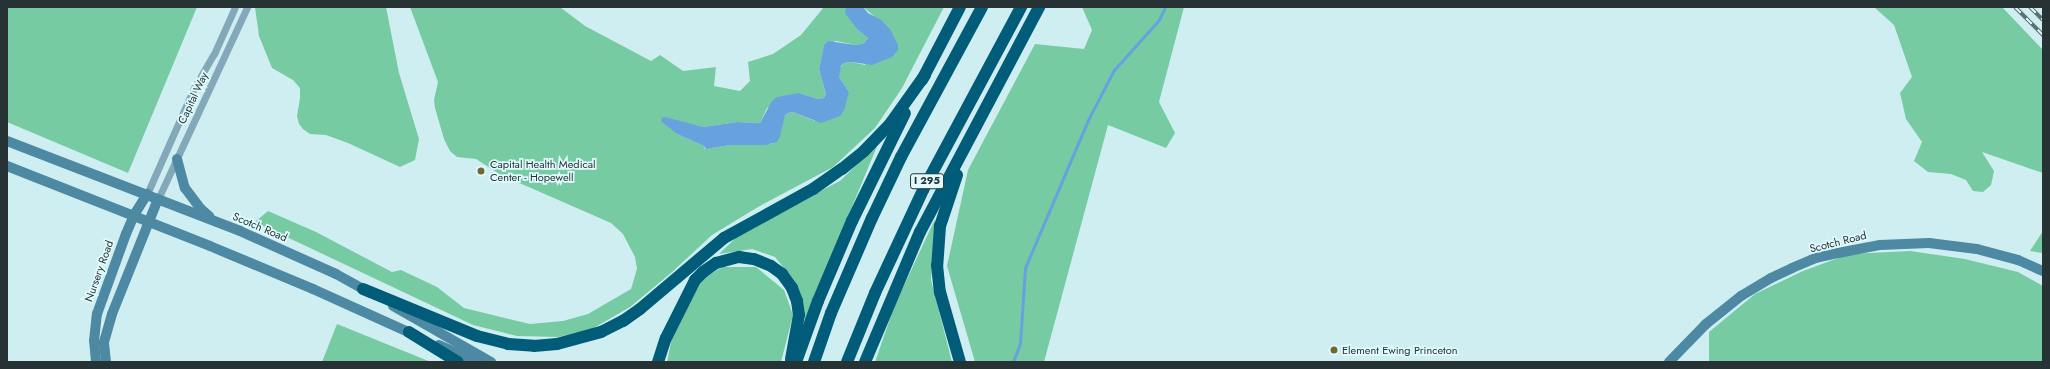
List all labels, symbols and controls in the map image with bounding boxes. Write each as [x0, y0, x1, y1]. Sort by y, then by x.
street label: Capital Way [175, 70, 211, 126]
place label: Capital Health Medical Center - Hopewell [490, 158, 596, 184]
marker: Capital Health Medical Center - Hopewell [475, 165, 487, 177]
road number: I 295 [910, 173, 944, 189]
street label: Scotch Road [231, 210, 289, 244]
street label: Scotch Road [1808, 229, 1868, 255]
street label: Nursery Road [82, 239, 116, 303]
place label: Element Ewing Princeton [1342, 343, 1457, 357]
marker: Element Ewing Princeton [1329, 345, 1339, 355]

